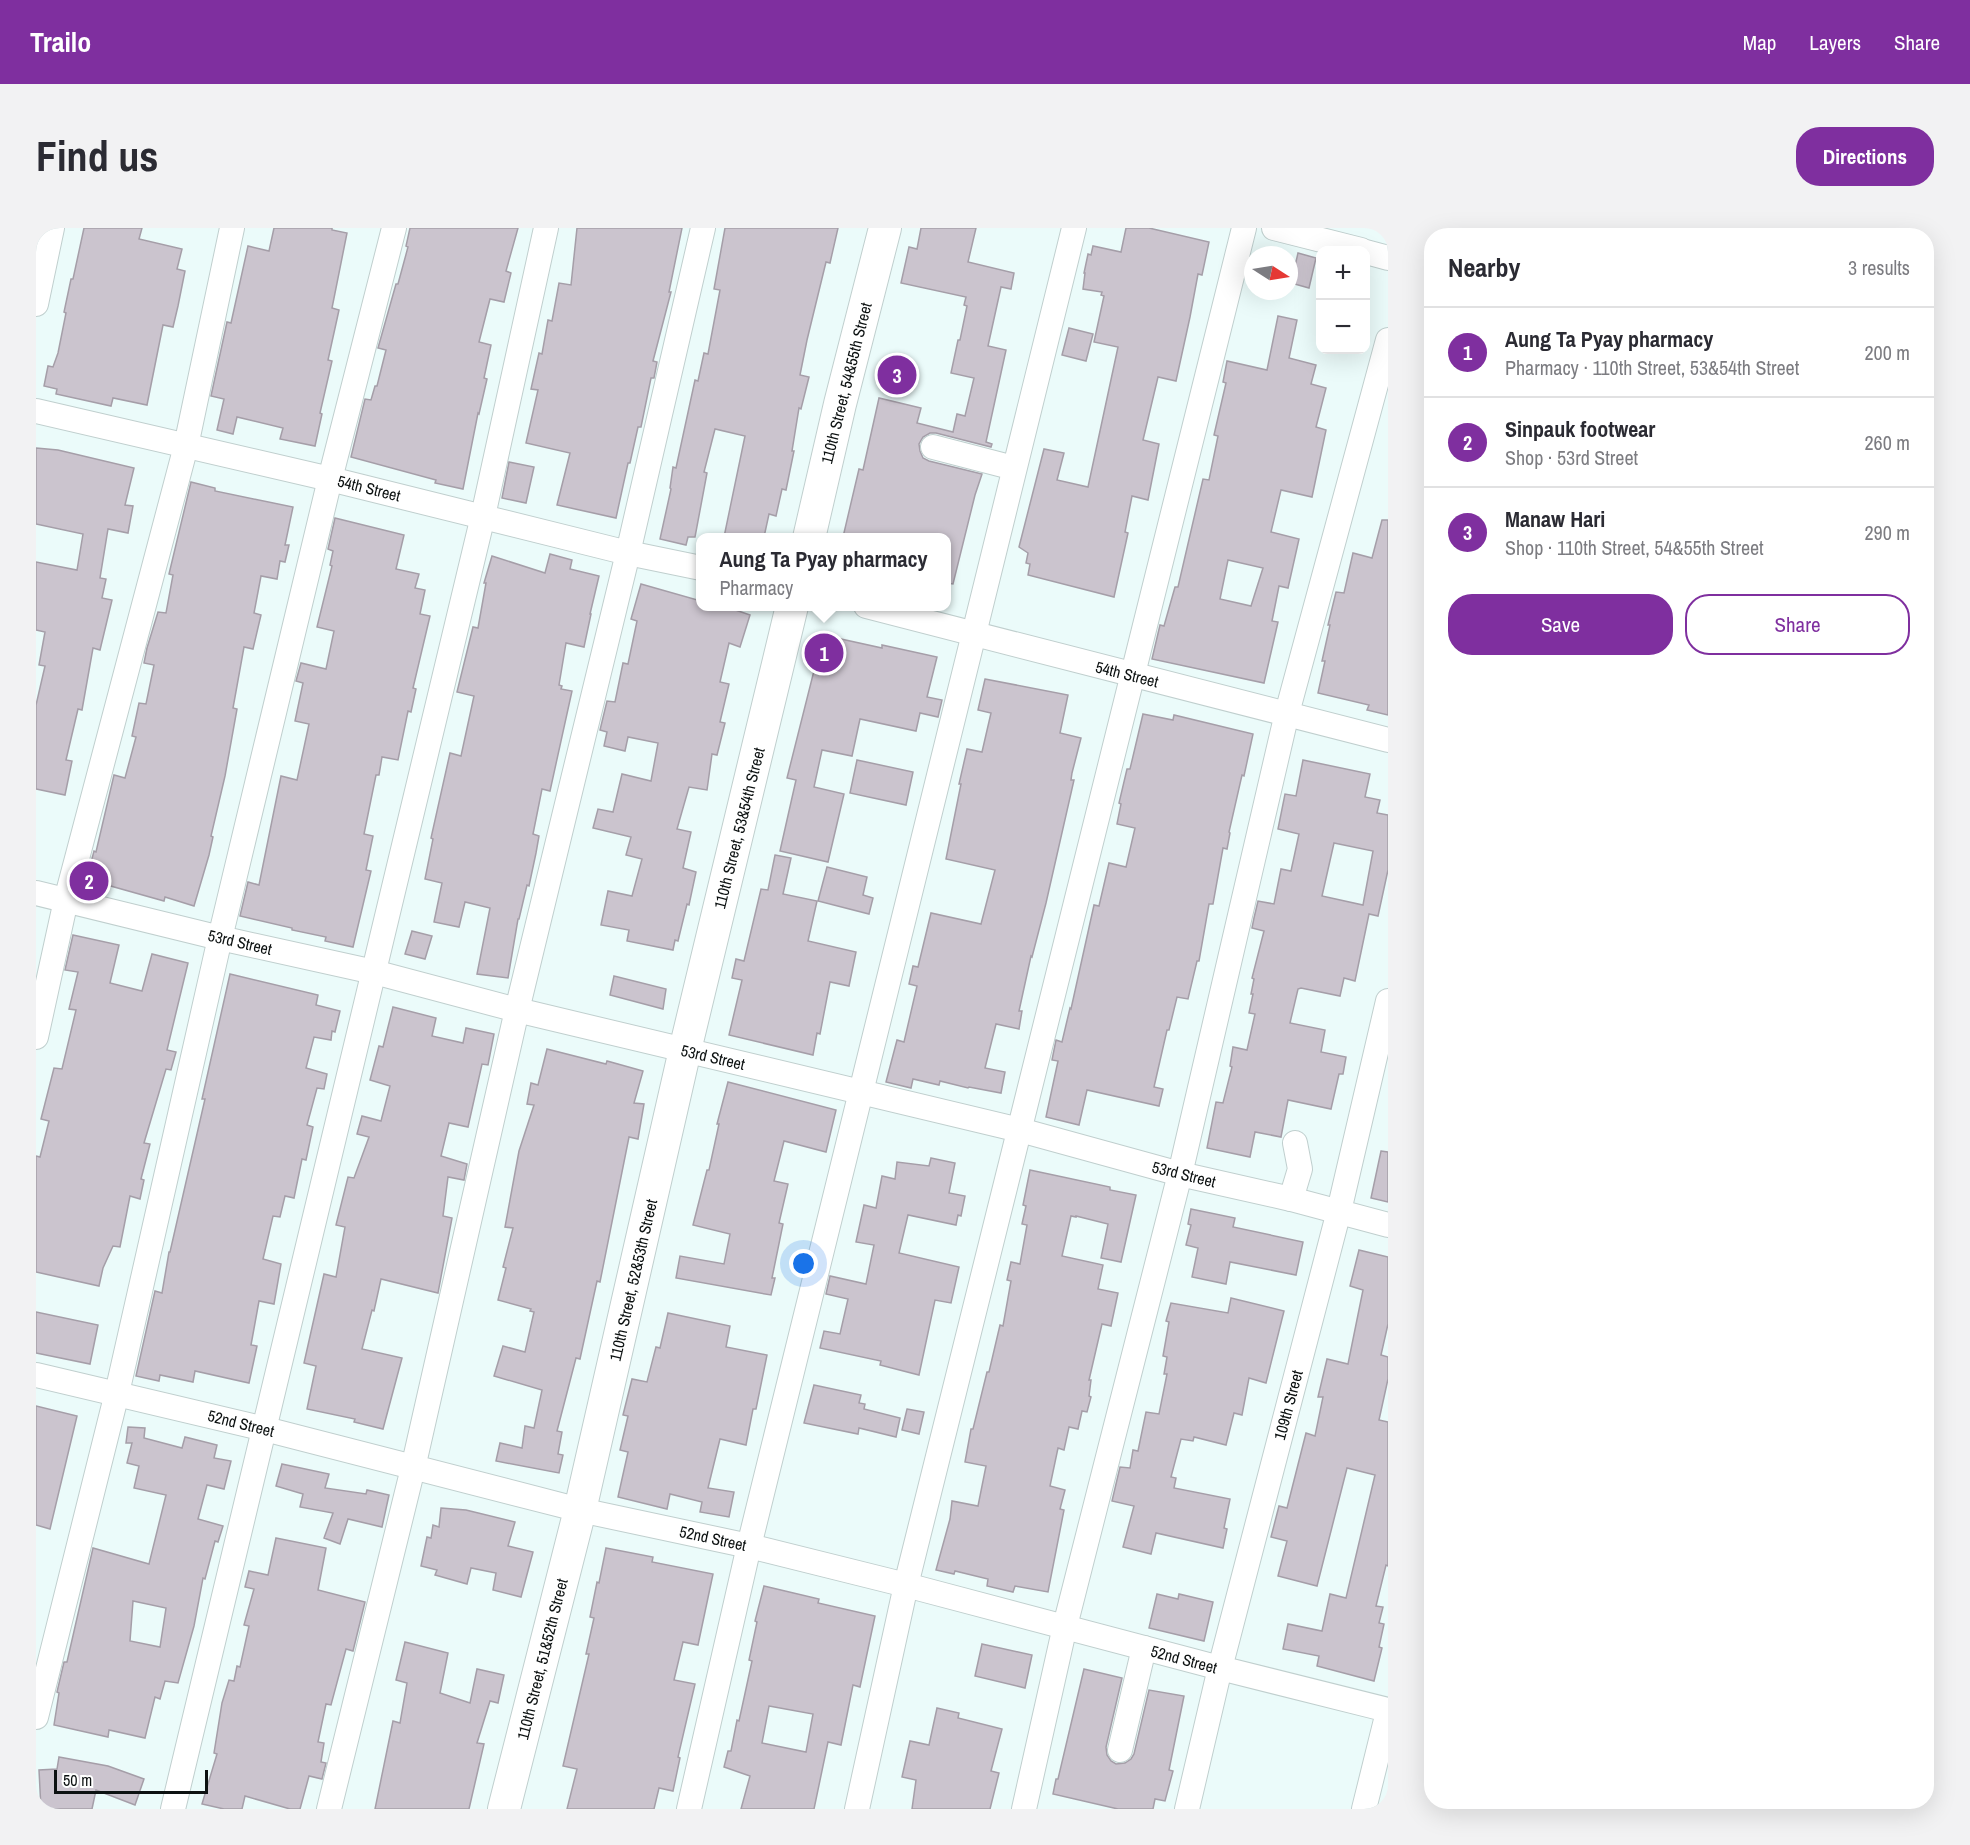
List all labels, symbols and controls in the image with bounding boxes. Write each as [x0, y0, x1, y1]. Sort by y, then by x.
text: Trailo [30, 23, 91, 61]
text: Map [1743, 28, 1776, 57]
text: Layers [1809, 28, 1861, 57]
text: Share [1894, 28, 1940, 57]
button: Directions [1796, 127, 1934, 186]
text: Find us [36, 128, 158, 184]
north arrow [1244, 246, 1298, 300]
map controls [1316, 246, 1370, 354]
button: + [1316, 246, 1370, 300]
text: Nearby [1448, 250, 1520, 285]
text: 3 results [1848, 254, 1910, 281]
street label: 110th Street, 54&55th Street [815, 300, 877, 466]
button: − [1316, 300, 1370, 354]
text: Aung Ta Pyay pharmacy [1505, 324, 1713, 354]
text: 1 [1463, 339, 1472, 366]
text: 200 m [1864, 339, 1910, 366]
pin: 3 [878, 352, 916, 398]
text: Pharmacy · 110th Street, 53&54th Street [1505, 354, 1799, 381]
text: Sinpauk footwear [1505, 414, 1655, 444]
text: 2 [1463, 429, 1472, 456]
text: 260 m [1864, 429, 1910, 456]
text: Shop · 53rd Street [1505, 444, 1638, 471]
street label: 54th Street [335, 470, 403, 507]
text: Manaw Hari [1505, 504, 1605, 534]
text: 3 [1463, 519, 1472, 546]
text: 290 m [1864, 519, 1910, 546]
popup [696, 533, 951, 611]
text: Shop · 110th Street, 54&55th Street [1505, 534, 1764, 561]
text: Aung Ta Pyay pharmacy [719, 544, 928, 574]
text: Pharmacy [719, 574, 793, 601]
button: Save [1448, 594, 1673, 655]
button: Share [1685, 594, 1910, 655]
pin: 1 [804, 630, 844, 676]
street label: 54th Street [1093, 656, 1161, 693]
street label: 110th Street, 53&54th Street [708, 745, 770, 911]
pin: 2 [70, 858, 108, 904]
street label: 53rd Street [206, 924, 274, 960]
street label: 53rd Street [679, 1039, 747, 1075]
street label: 53rd Street [1150, 1155, 1218, 1193]
street label: 110th Street, 52&53th Street [604, 1197, 662, 1363]
your location [789, 1249, 818, 1278]
street label: 109th Street [1268, 1367, 1308, 1442]
street label: 52nd Street [205, 1404, 277, 1442]
street label: 52nd Street [678, 1520, 749, 1556]
street label: 110th Street, 51&52th Street [511, 1576, 573, 1742]
street label: 52nd Street [1148, 1640, 1220, 1678]
scale bar [54, 1767, 208, 1794]
text: 50 m [63, 1769, 92, 1791]

